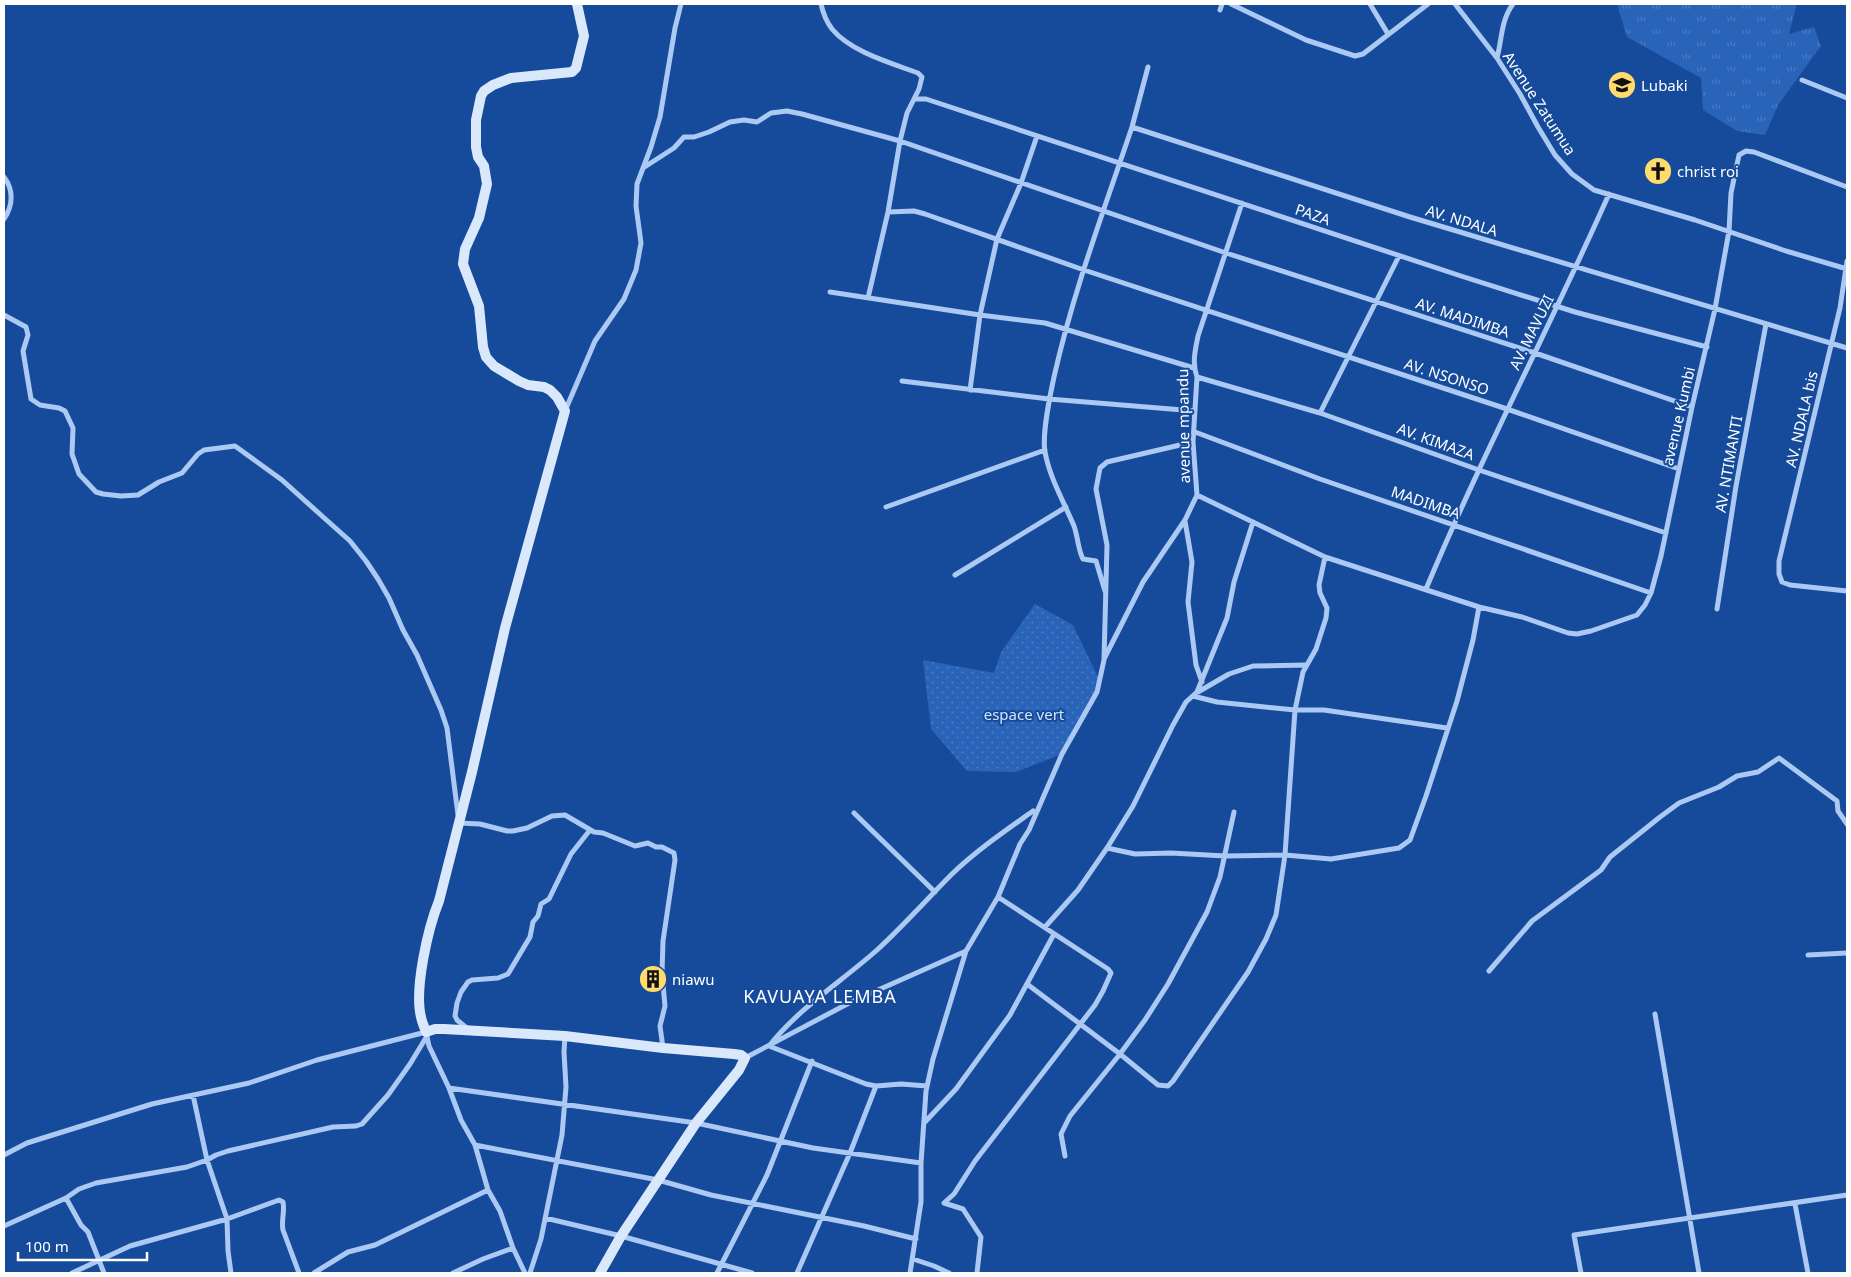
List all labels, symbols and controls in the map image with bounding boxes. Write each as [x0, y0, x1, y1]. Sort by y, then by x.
street label: Avenue Zatumua [1499, 47, 1581, 159]
school or university icon: Lubaki [1607, 70, 1637, 100]
place label: Lubaki [1641, 75, 1688, 95]
church icon: christ roi [1643, 156, 1673, 186]
place label: christ roi [1677, 161, 1739, 181]
street label: PAZA [1293, 199, 1334, 229]
street label: AV. NDALA [1424, 200, 1501, 241]
street label: AV. MAVUZI [1504, 291, 1558, 373]
street label: AV. MADIMBA [1414, 292, 1513, 342]
street label: AV. NSONSO [1402, 353, 1492, 399]
street label: avenue Kumbi [1657, 365, 1699, 467]
street label: avenue mpandu [1172, 368, 1194, 484]
street label: AV. NDALA bis [1780, 369, 1822, 469]
street label: AV. NTIMANTI [1710, 414, 1746, 514]
street label: AV. KIMAZA [1395, 418, 1478, 464]
street label: MADIMBA [1389, 481, 1464, 523]
park label: espace vert [984, 704, 1065, 724]
building icon: niawu [638, 964, 668, 994]
place label: niawu [672, 969, 715, 989]
district label: KAVUAYA LEMBA [743, 984, 897, 1008]
scale bar [18, 1230, 146, 1262]
text: 100 m [25, 1236, 69, 1256]

